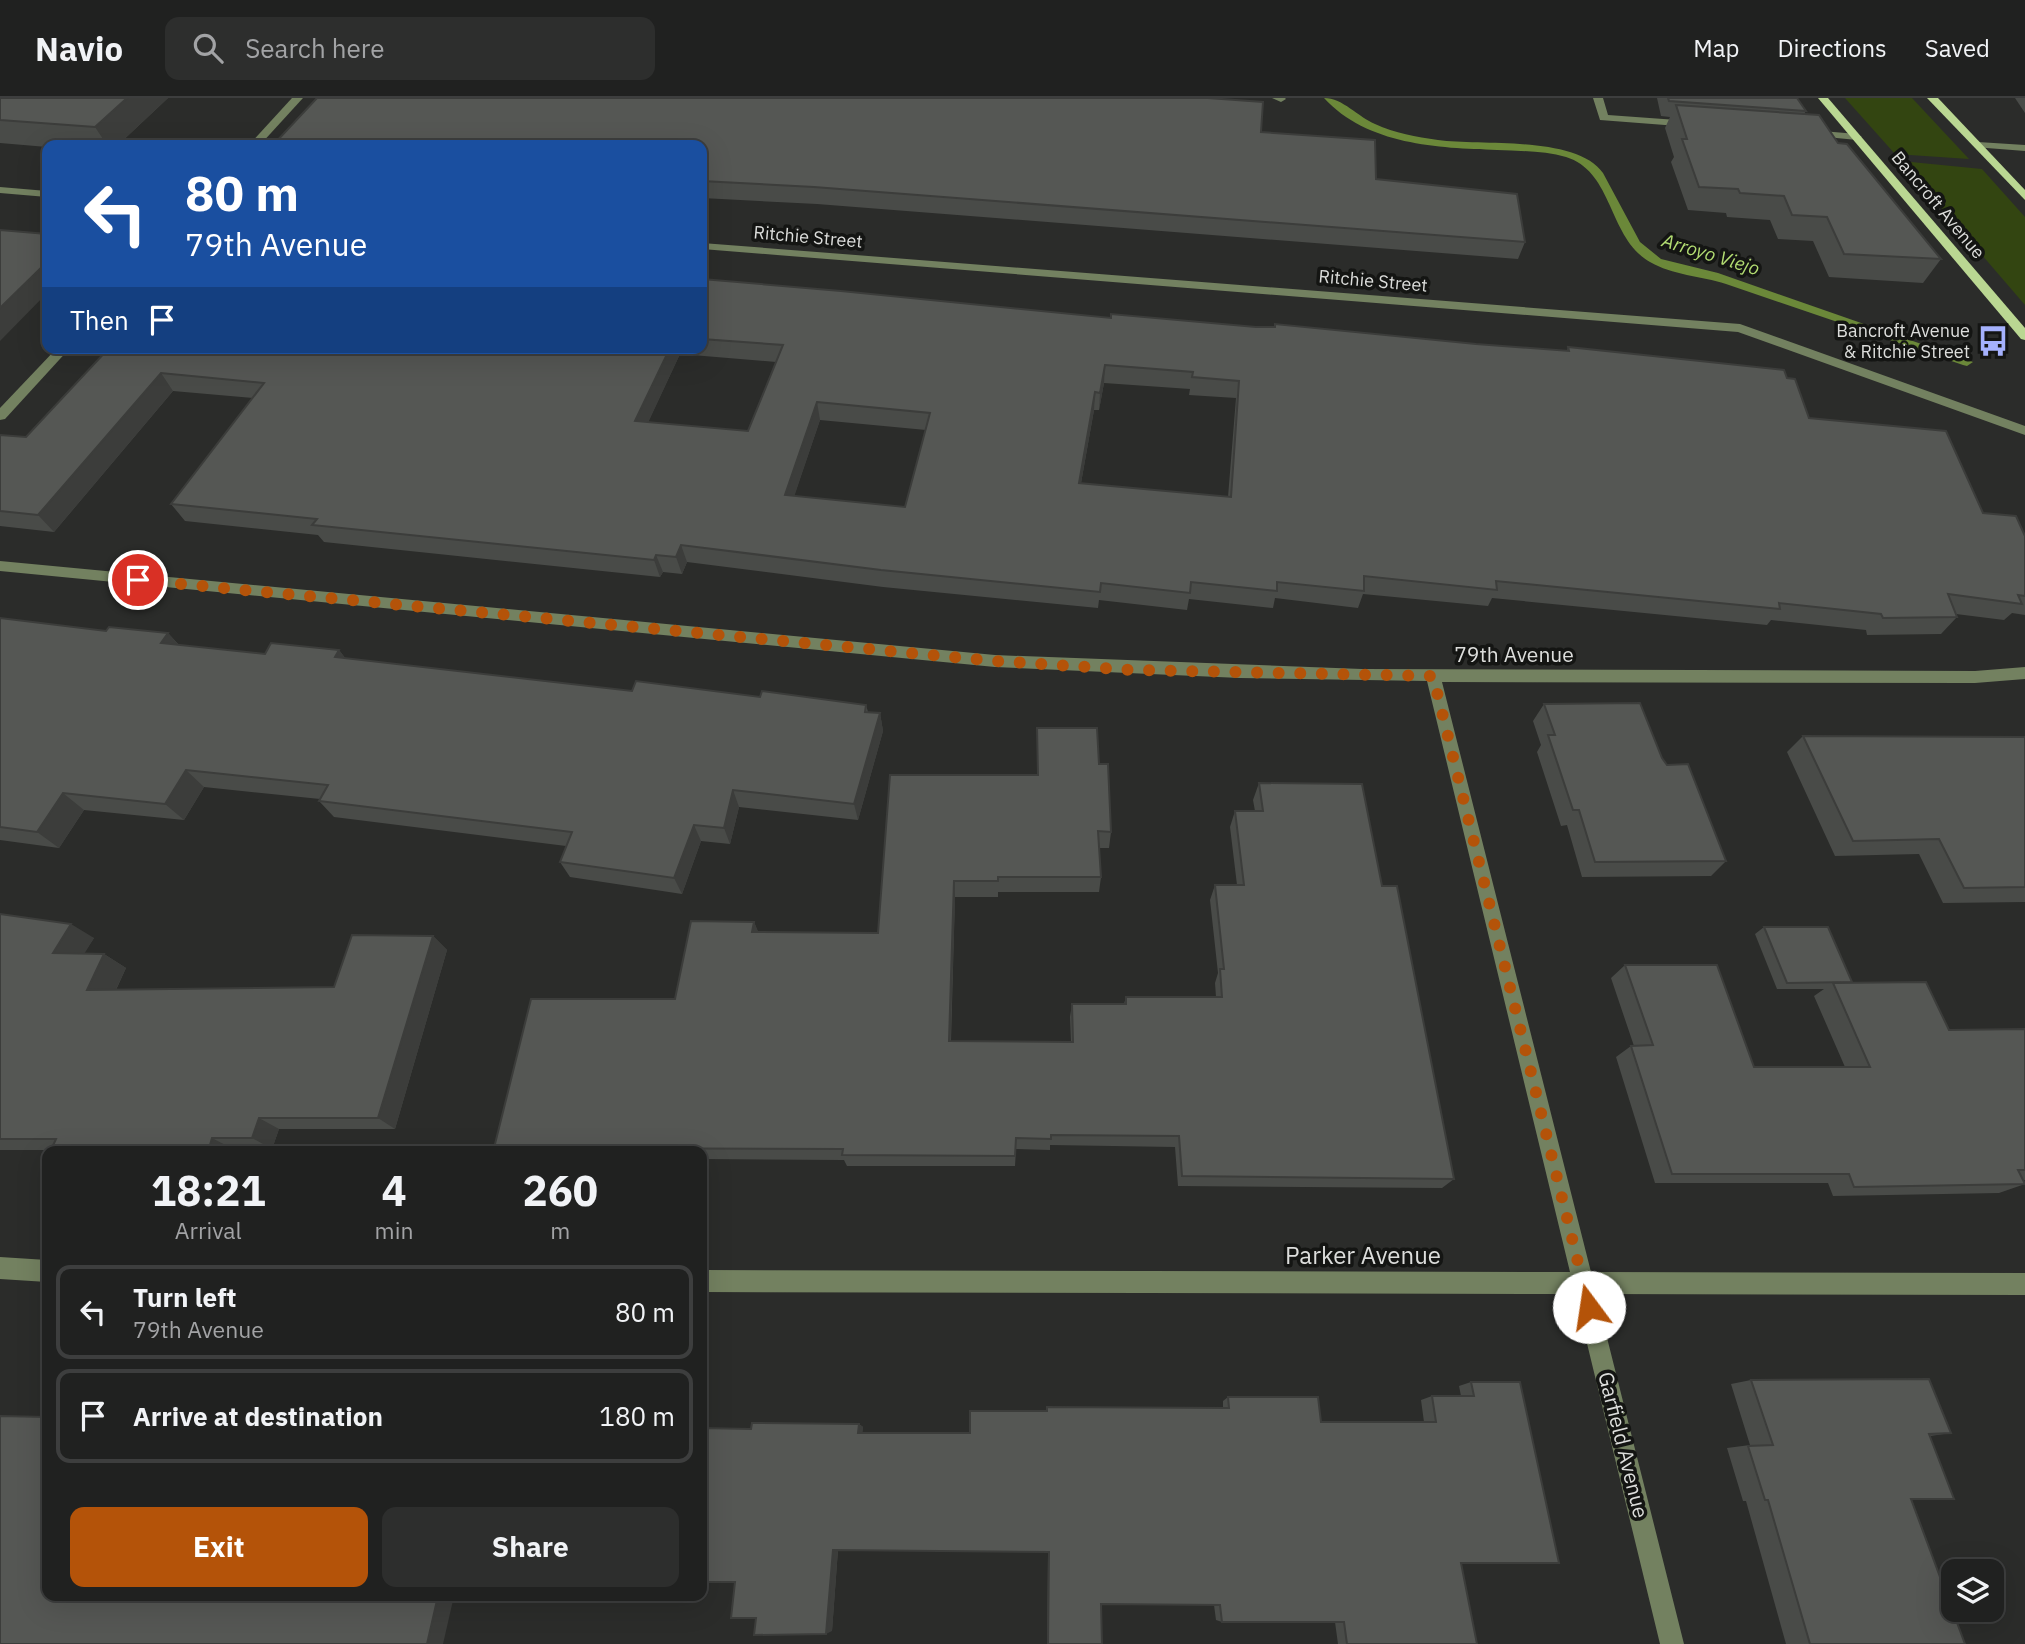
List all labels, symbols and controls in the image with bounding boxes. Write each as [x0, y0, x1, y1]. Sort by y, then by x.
search box [165, 17, 655, 80]
text: Navio [35, 27, 123, 70]
icon: search [189, 29, 227, 67]
text: Search here [245, 31, 385, 65]
text: Map [1693, 32, 1739, 64]
text: Directions [1777, 32, 1887, 64]
text: Saved [1925, 32, 1990, 64]
street label: Bancroft Avenue [1887, 146, 1990, 263]
text: 80 m [185, 161, 299, 224]
icon: left [70, 168, 161, 259]
street label: Ritchie Street [752, 220, 864, 253]
text: 79th Avenue [185, 223, 367, 265]
water label: Arroyo Viejo [1658, 227, 1763, 280]
street label: Ritchie Street [1317, 264, 1429, 297]
icon: arrive [143, 301, 181, 339]
text: Then [70, 303, 129, 337]
place label: Bancroft Avenue & Ritchie Street [1836, 319, 1970, 363]
bus stop icon: Bancroft Avenue & Ritchie Street [1976, 324, 2010, 358]
pin [108, 550, 168, 610]
icon: arrive [119, 561, 157, 599]
street label: 79th Avenue [1454, 640, 1574, 668]
text: 18:21 [151, 1163, 266, 1218]
text: 4 [381, 1163, 407, 1218]
text: 260 [522, 1163, 598, 1218]
text: Arrival [175, 1215, 242, 1245]
text: min [375, 1215, 413, 1245]
text: m [550, 1215, 570, 1245]
street label: Parker Avenue [1285, 1239, 1441, 1271]
position arrow [1552, 1270, 1626, 1344]
text: Turn left [133, 1280, 236, 1314]
icon: left [74, 1293, 112, 1331]
text: 80 m [615, 1295, 675, 1329]
text: 79th Avenue [133, 1314, 264, 1344]
street label: Garfield Avenue [1592, 1369, 1656, 1521]
icon: arrive [74, 1397, 112, 1435]
text: Arrive at destination [133, 1399, 383, 1433]
text: 180 m [599, 1399, 675, 1433]
button: Exit [70, 1507, 368, 1587]
button: Share [382, 1507, 679, 1587]
map controls [1941, 1559, 2004, 1622]
button: layers [1941, 1559, 2004, 1622]

